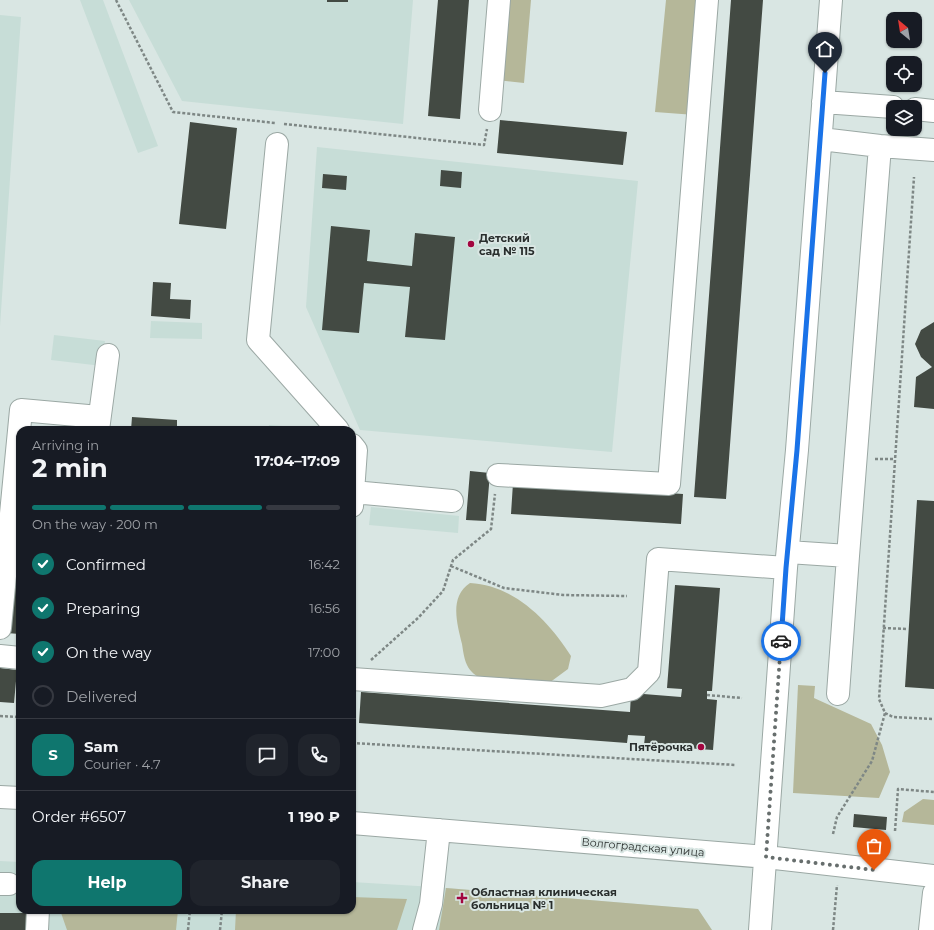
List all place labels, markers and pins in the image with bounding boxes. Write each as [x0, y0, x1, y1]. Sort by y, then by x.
pin [808, 32, 842, 73]
place label: Детский сад № 115 [479, 231, 535, 258]
marker: Детский сад № 115 [466, 239, 476, 249]
place label: Пятёрочка [629, 740, 693, 754]
marker: Пятёрочка [696, 742, 706, 752]
pin [857, 829, 891, 870]
place label: Областная клиническая больница № 1 [471, 885, 617, 912]
marker: Областная клиническая больница № 1 [456, 892, 468, 904]

